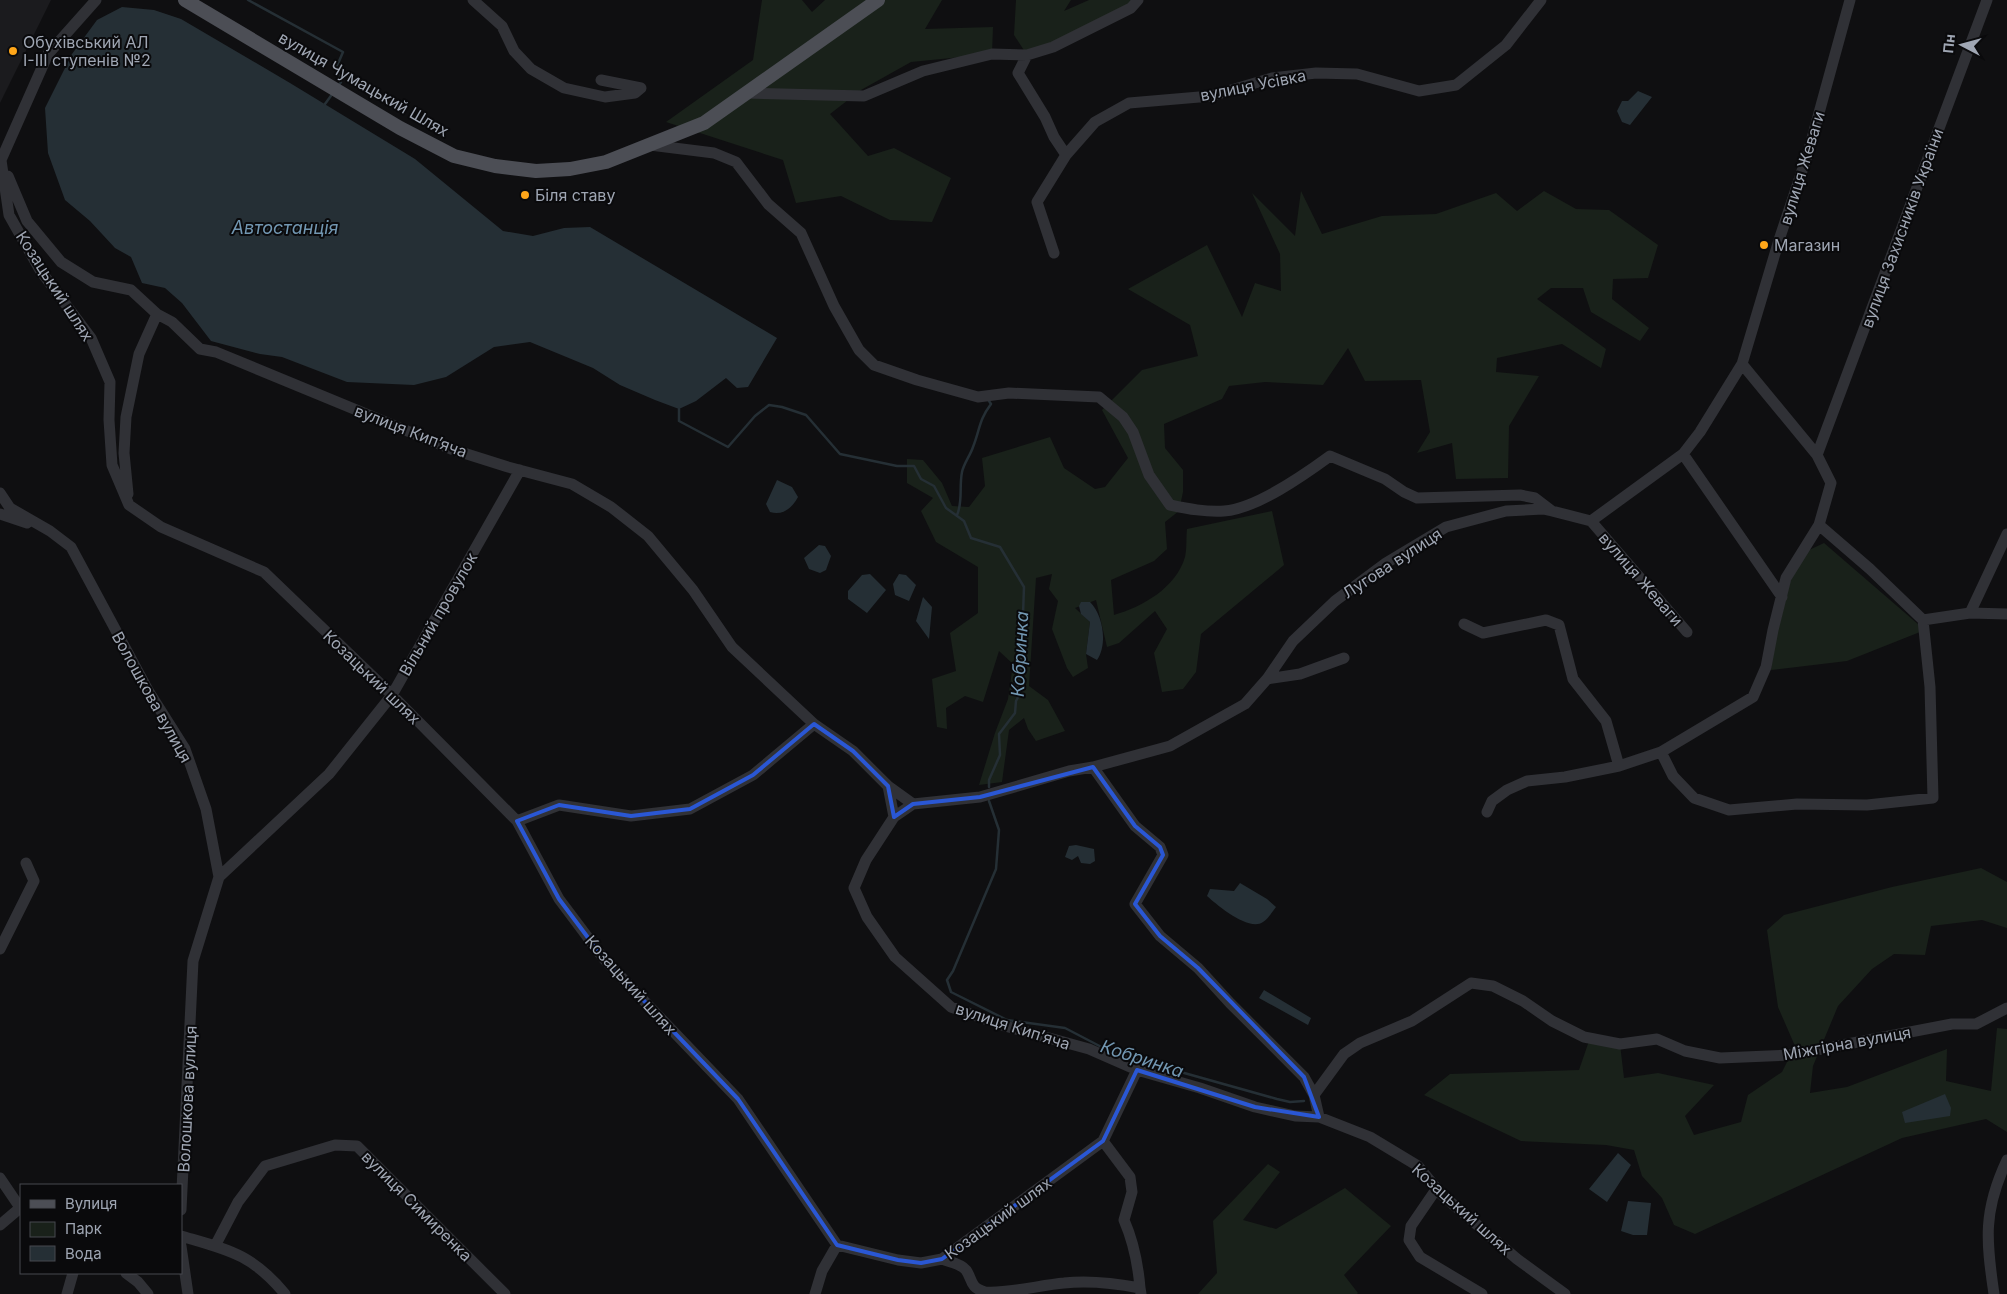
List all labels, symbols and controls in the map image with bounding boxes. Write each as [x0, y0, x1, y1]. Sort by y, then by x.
north arrow [1937, 20, 1987, 70]
street label: вулиця Чумацький Шлях [275, 27, 453, 141]
place label: Обухівський АЛ І-ІІІ ступенів №2 [23, 32, 151, 70]
text: Пн [1939, 33, 1958, 54]
marker: Обухівський АЛ І-ІІІ ступенів №2 [7, 45, 19, 57]
street label: вулиця Усівка [1198, 65, 1308, 105]
street label: вулиця Жеваги [1775, 109, 1829, 227]
street label: вулиця Захисників України [1857, 126, 1947, 330]
place label: Біля ставу [535, 185, 615, 205]
marker: Біля ставу [519, 189, 531, 201]
water label: Автостанція [231, 217, 339, 238]
street label: Козацький шлях [12, 227, 98, 345]
place label: Магазин [1774, 235, 1840, 255]
marker: Магазин [1758, 239, 1770, 251]
street label: вулиця Кипʼяча [352, 400, 470, 462]
street label: Лугова вулиця [1339, 523, 1445, 603]
street label: вулиця Жеваги [1595, 528, 1687, 630]
street label: Вільний провулок [395, 549, 482, 679]
water label: Кобринка [1007, 610, 1032, 697]
street label: Козацький шлях [319, 626, 425, 729]
street label: Волошкова вулиця [108, 628, 196, 766]
street label: Козацький шлях [581, 931, 681, 1039]
street label: вулиця Кипʼяча [953, 998, 1073, 1054]
street label: Міжгірна вулиця [1781, 1022, 1913, 1064]
street label: Волошкова вулиця [173, 1025, 201, 1173]
water label: Кобринка [1098, 1035, 1186, 1082]
street label: вулиця Симиренка [358, 1147, 476, 1265]
street label: Козацький шлях [1408, 1159, 1516, 1259]
street label: Козацький шлях [941, 1172, 1056, 1263]
legend [20, 1184, 182, 1274]
text: Вулиця [65, 1194, 117, 1213]
text: Парк [65, 1219, 102, 1238]
text: Вода [65, 1244, 102, 1263]

